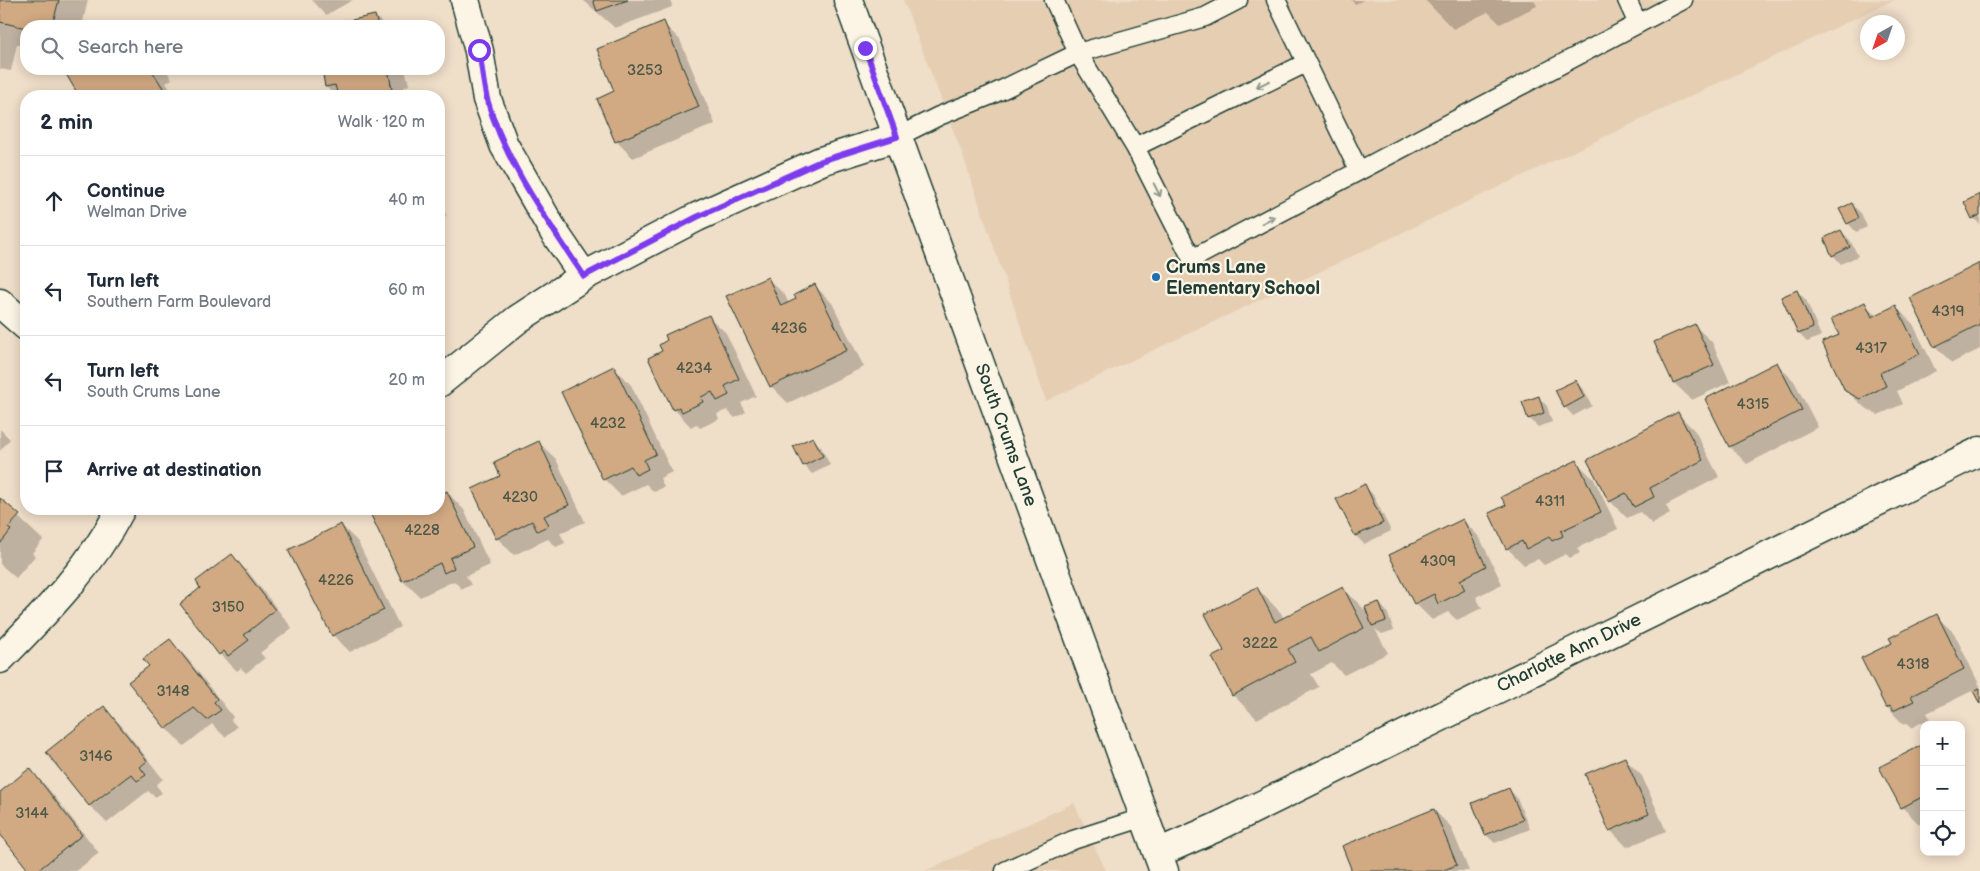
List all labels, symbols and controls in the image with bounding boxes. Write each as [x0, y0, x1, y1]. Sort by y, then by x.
north arrow [1860, 15, 1905, 60]
search box [20, 20, 445, 75]
icon: search [38, 34, 66, 62]
text: Search here [78, 36, 183, 59]
route end [854, 37, 877, 60]
route start [468, 39, 491, 62]
house number: 3253 [627, 61, 663, 80]
one-way arrow [1256, 80, 1271, 90]
text: 2 min [40, 110, 93, 135]
text: Walk · 120 m [338, 113, 425, 132]
text: Continue [87, 180, 165, 203]
one-way arrow [1152, 183, 1162, 198]
icon: ahead [40, 187, 68, 215]
text: 40 m [388, 191, 425, 210]
text: Welman Drive [87, 203, 187, 222]
one-way arrow [1260, 215, 1275, 225]
place label: Crums Lane Elementary School [1166, 257, 1320, 299]
text: Turn left [87, 270, 159, 293]
marker: Crums Lane Elementary School [1150, 271, 1162, 283]
icon: left [40, 277, 68, 305]
text: 60 m [388, 281, 425, 300]
text: Southern Farm Boulevard [87, 293, 271, 312]
house number: 4319 [1932, 302, 1964, 321]
house number: 4236 [771, 319, 807, 338]
house number: 4317 [1855, 339, 1887, 358]
house number: 4234 [676, 359, 712, 378]
text: Turn left [87, 360, 159, 383]
street label: South Crums Lane [970, 361, 1042, 509]
icon: left [40, 367, 68, 395]
text: 20 m [389, 371, 425, 390]
text: South Crums Lane [87, 383, 220, 402]
house number: 4315 [1737, 395, 1769, 414]
house number: 4232 [590, 414, 626, 433]
icon: arrive [40, 457, 68, 485]
text: Arrive at destination [87, 459, 262, 482]
house number: 4230 [502, 488, 538, 507]
house number: 4311 [1535, 492, 1565, 511]
house number: 4228 [404, 521, 440, 540]
house number: 4309 [1420, 552, 1456, 571]
house number: 4226 [318, 571, 354, 590]
house number: 3150 [212, 598, 244, 617]
street label: Charlotte Ann Drive [1493, 609, 1645, 697]
house number: 3222 [1242, 634, 1278, 653]
house number: 4318 [1897, 655, 1930, 674]
house number: 3148 [157, 682, 190, 701]
map controls [1920, 721, 1965, 856]
button: + [1920, 721, 1965, 766]
house number: 3146 [79, 747, 113, 766]
button: − [1920, 766, 1965, 811]
house number: 3144 [15, 804, 49, 823]
button: locate [1920, 811, 1965, 856]

